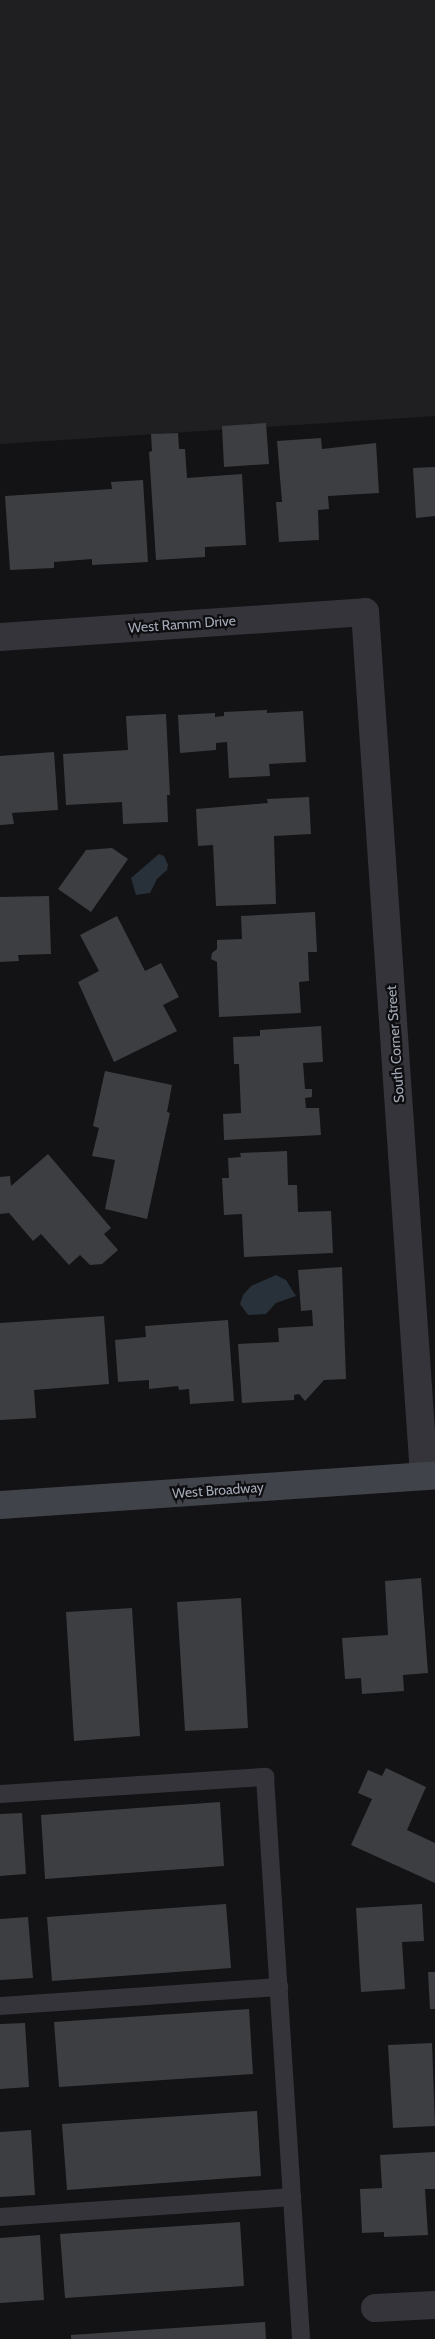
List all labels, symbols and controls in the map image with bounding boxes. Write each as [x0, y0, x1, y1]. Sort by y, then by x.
street label: West Ramm Drive [128, 612, 236, 636]
street label: South Corner Street [383, 985, 407, 1103]
street label: West Broadway [172, 1478, 264, 1502]

